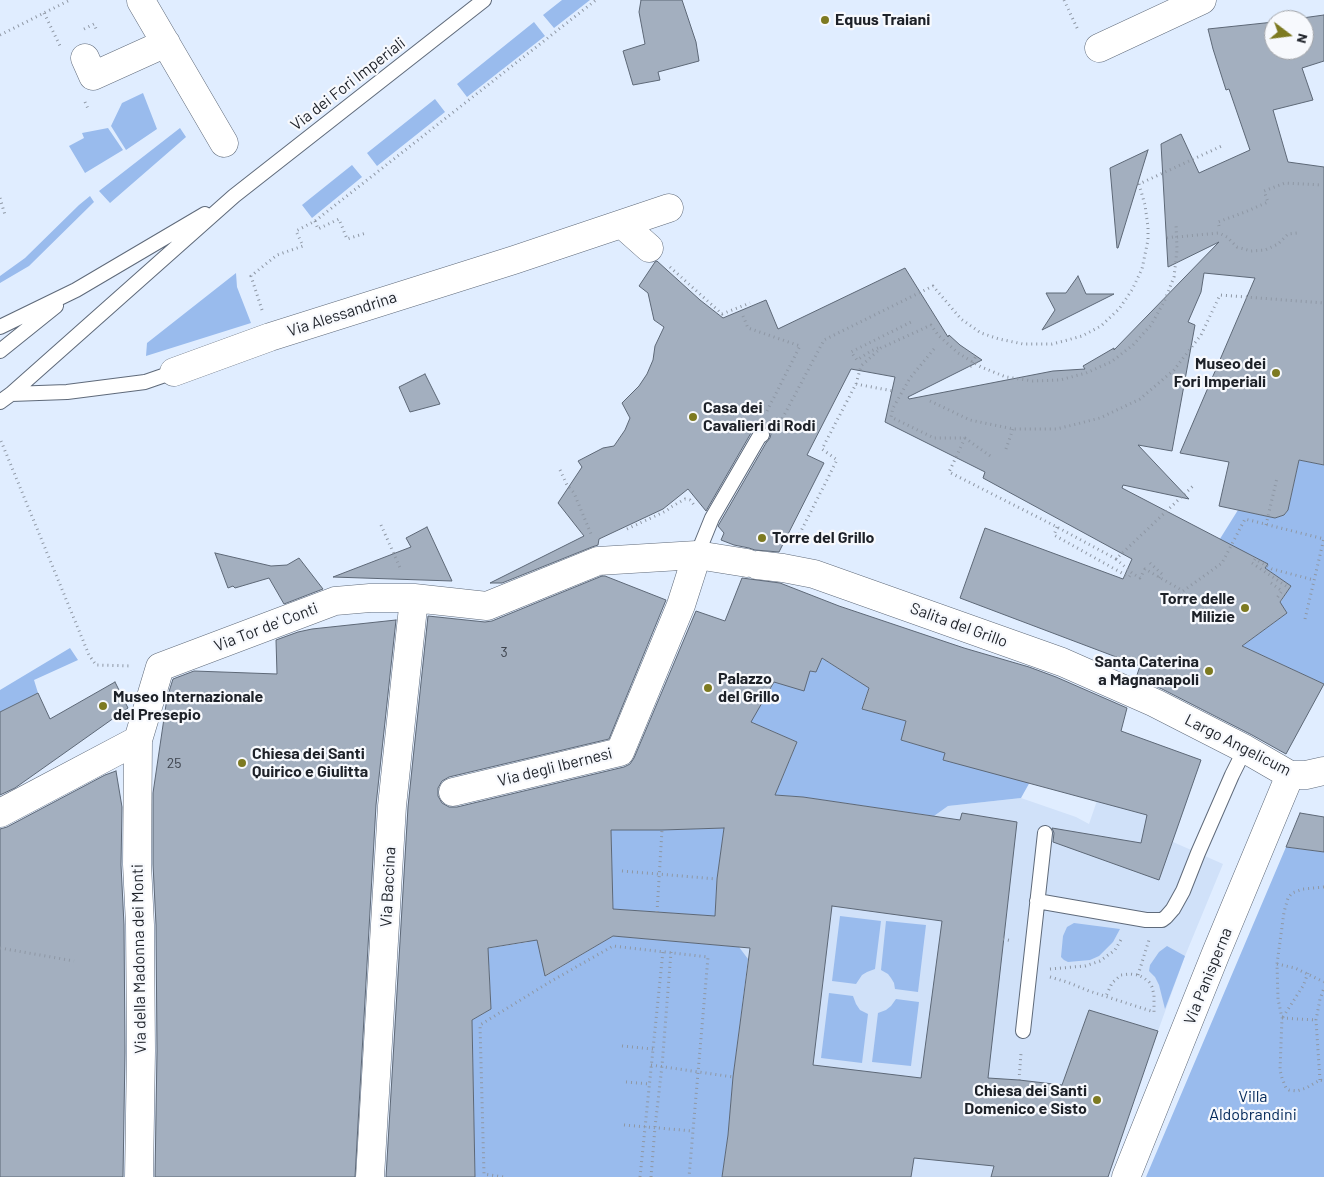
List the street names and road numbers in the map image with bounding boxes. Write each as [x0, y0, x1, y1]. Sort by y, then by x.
street label: Via dei Fori Imperiali [287, 33, 409, 135]
street label: Via Alessandrina [285, 287, 399, 341]
street label: Via Tor de' Conti [211, 598, 321, 656]
street label: Salita del Grillo [908, 598, 1010, 652]
street label: Largo Angelicum [1182, 710, 1294, 780]
street label: Via degli Ibernesi [496, 743, 614, 791]
street label: Via Baccina [376, 846, 400, 928]
street label: Via della Madonna dei Monti [128, 864, 150, 1054]
street label: Via Panisperna [1180, 925, 1236, 1027]

